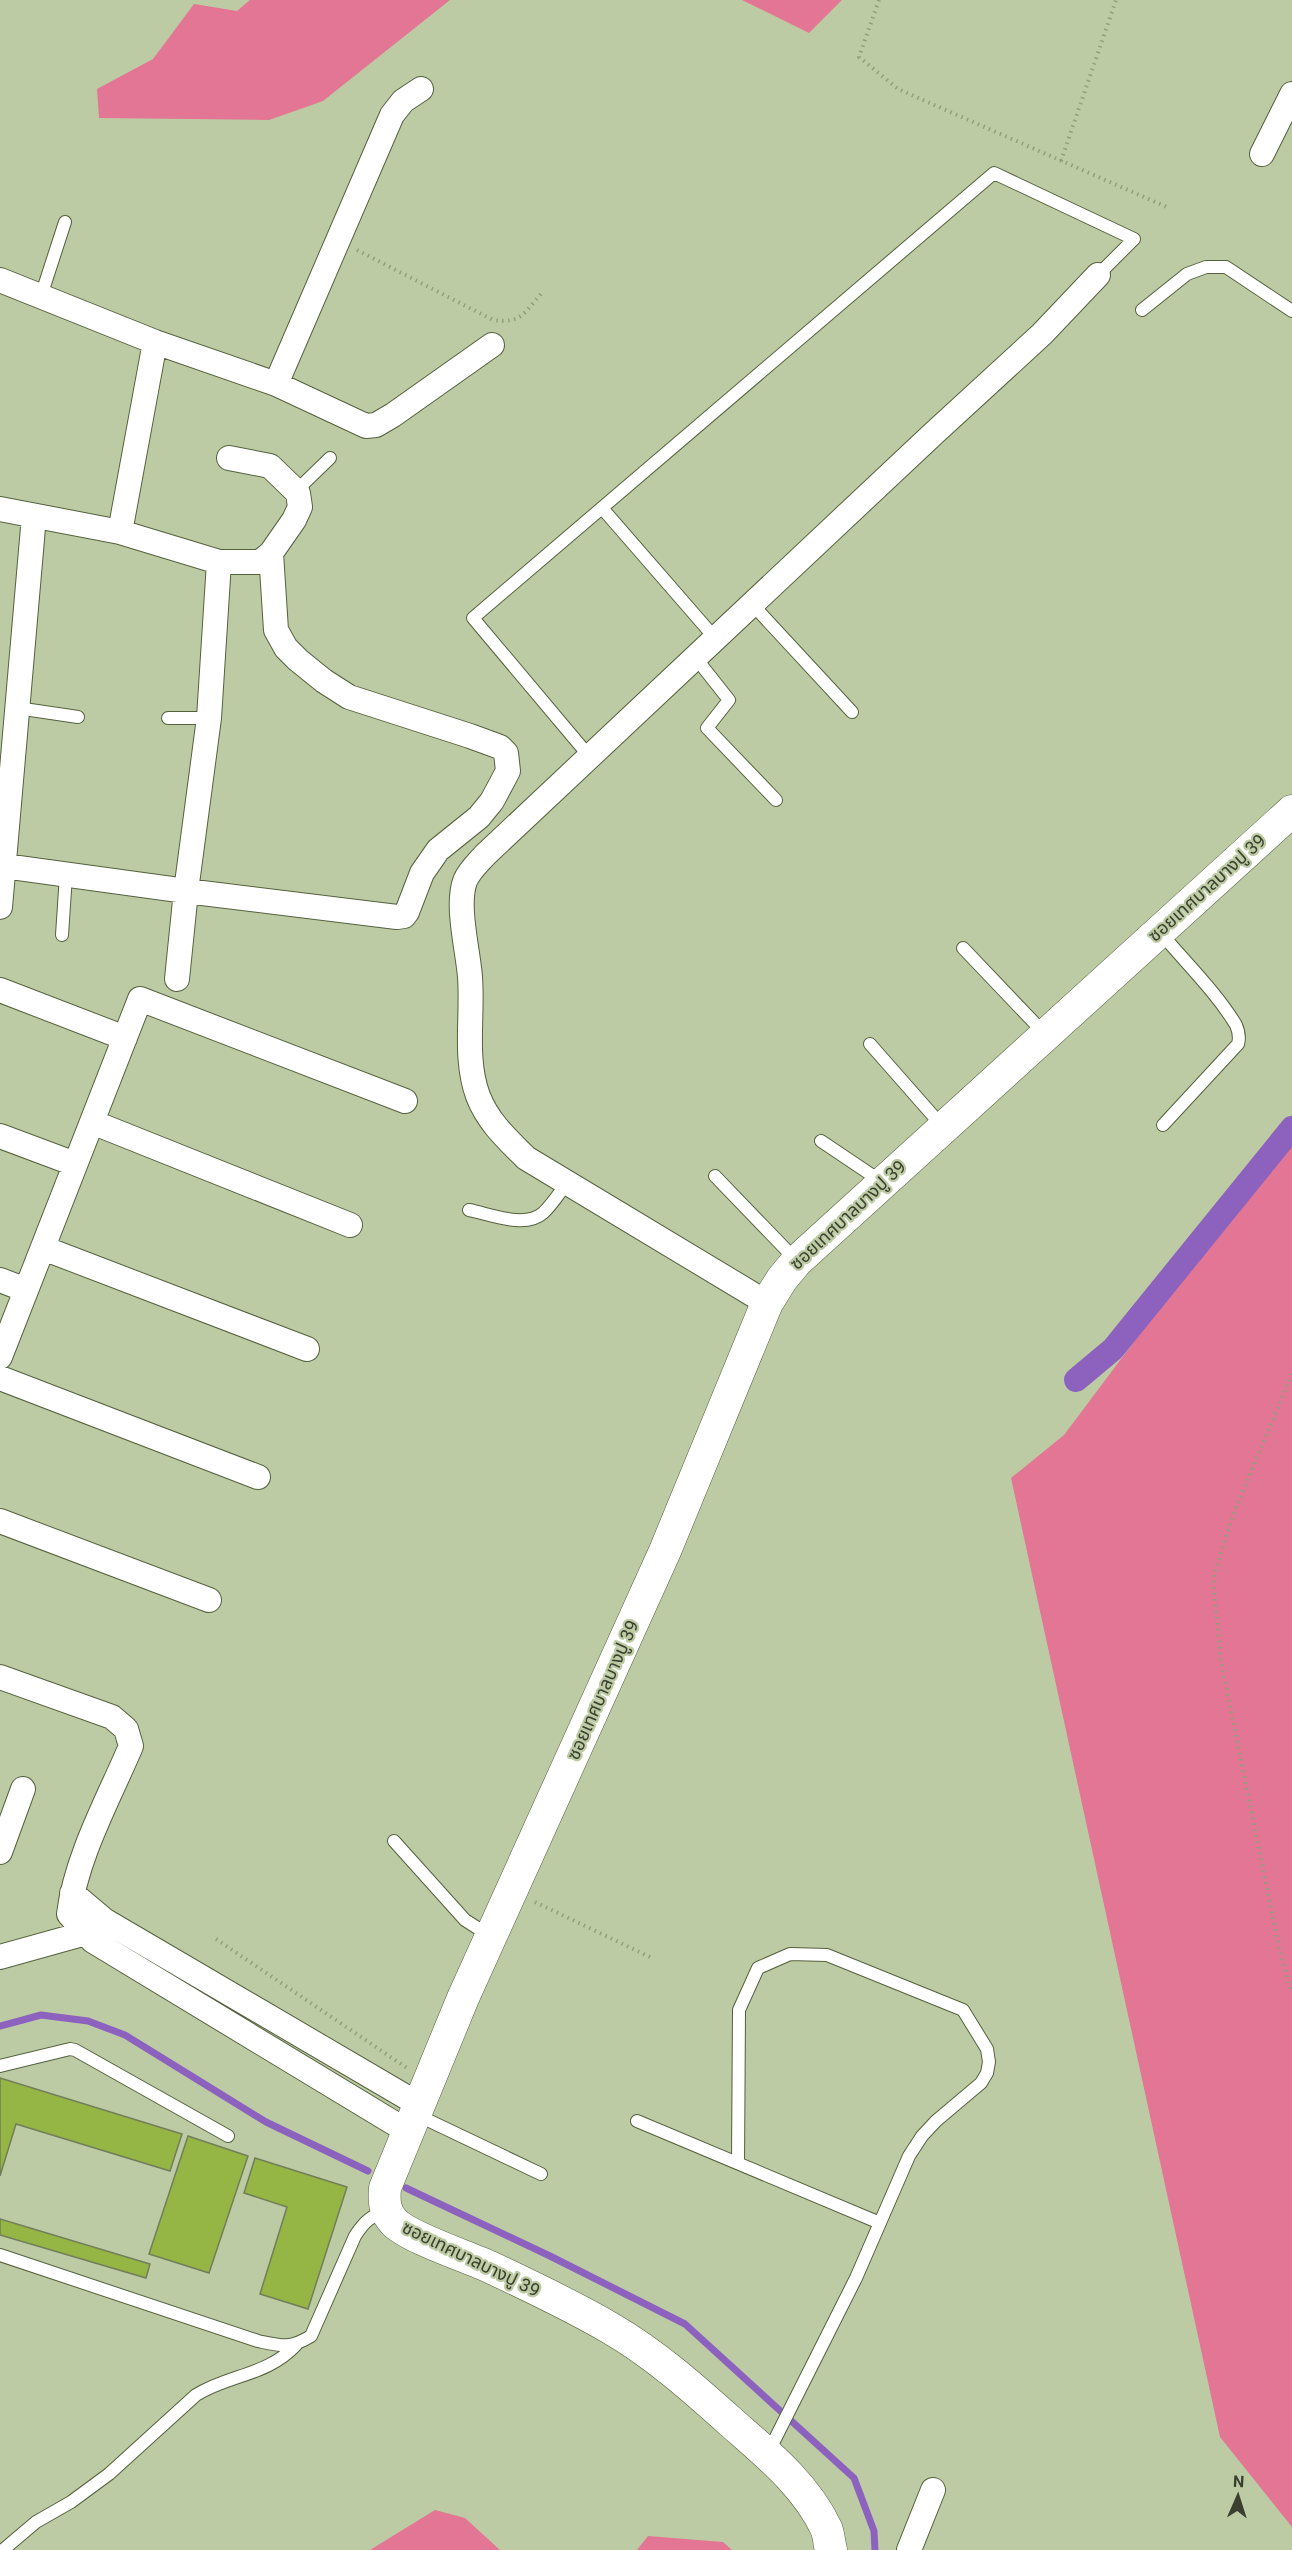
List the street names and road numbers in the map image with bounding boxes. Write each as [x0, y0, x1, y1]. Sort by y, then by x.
street label: ซอยเทศบาลบางปู 39 [1144, 829, 1271, 947]
street label: ซอยเทศบาลบางปู 39 [785, 1156, 911, 1275]
street label: ซอยเทศบาลบางปู 39 [562, 1617, 645, 1764]
street label: ซอยเทศบาลบางปู 39 [398, 2216, 543, 2303]

